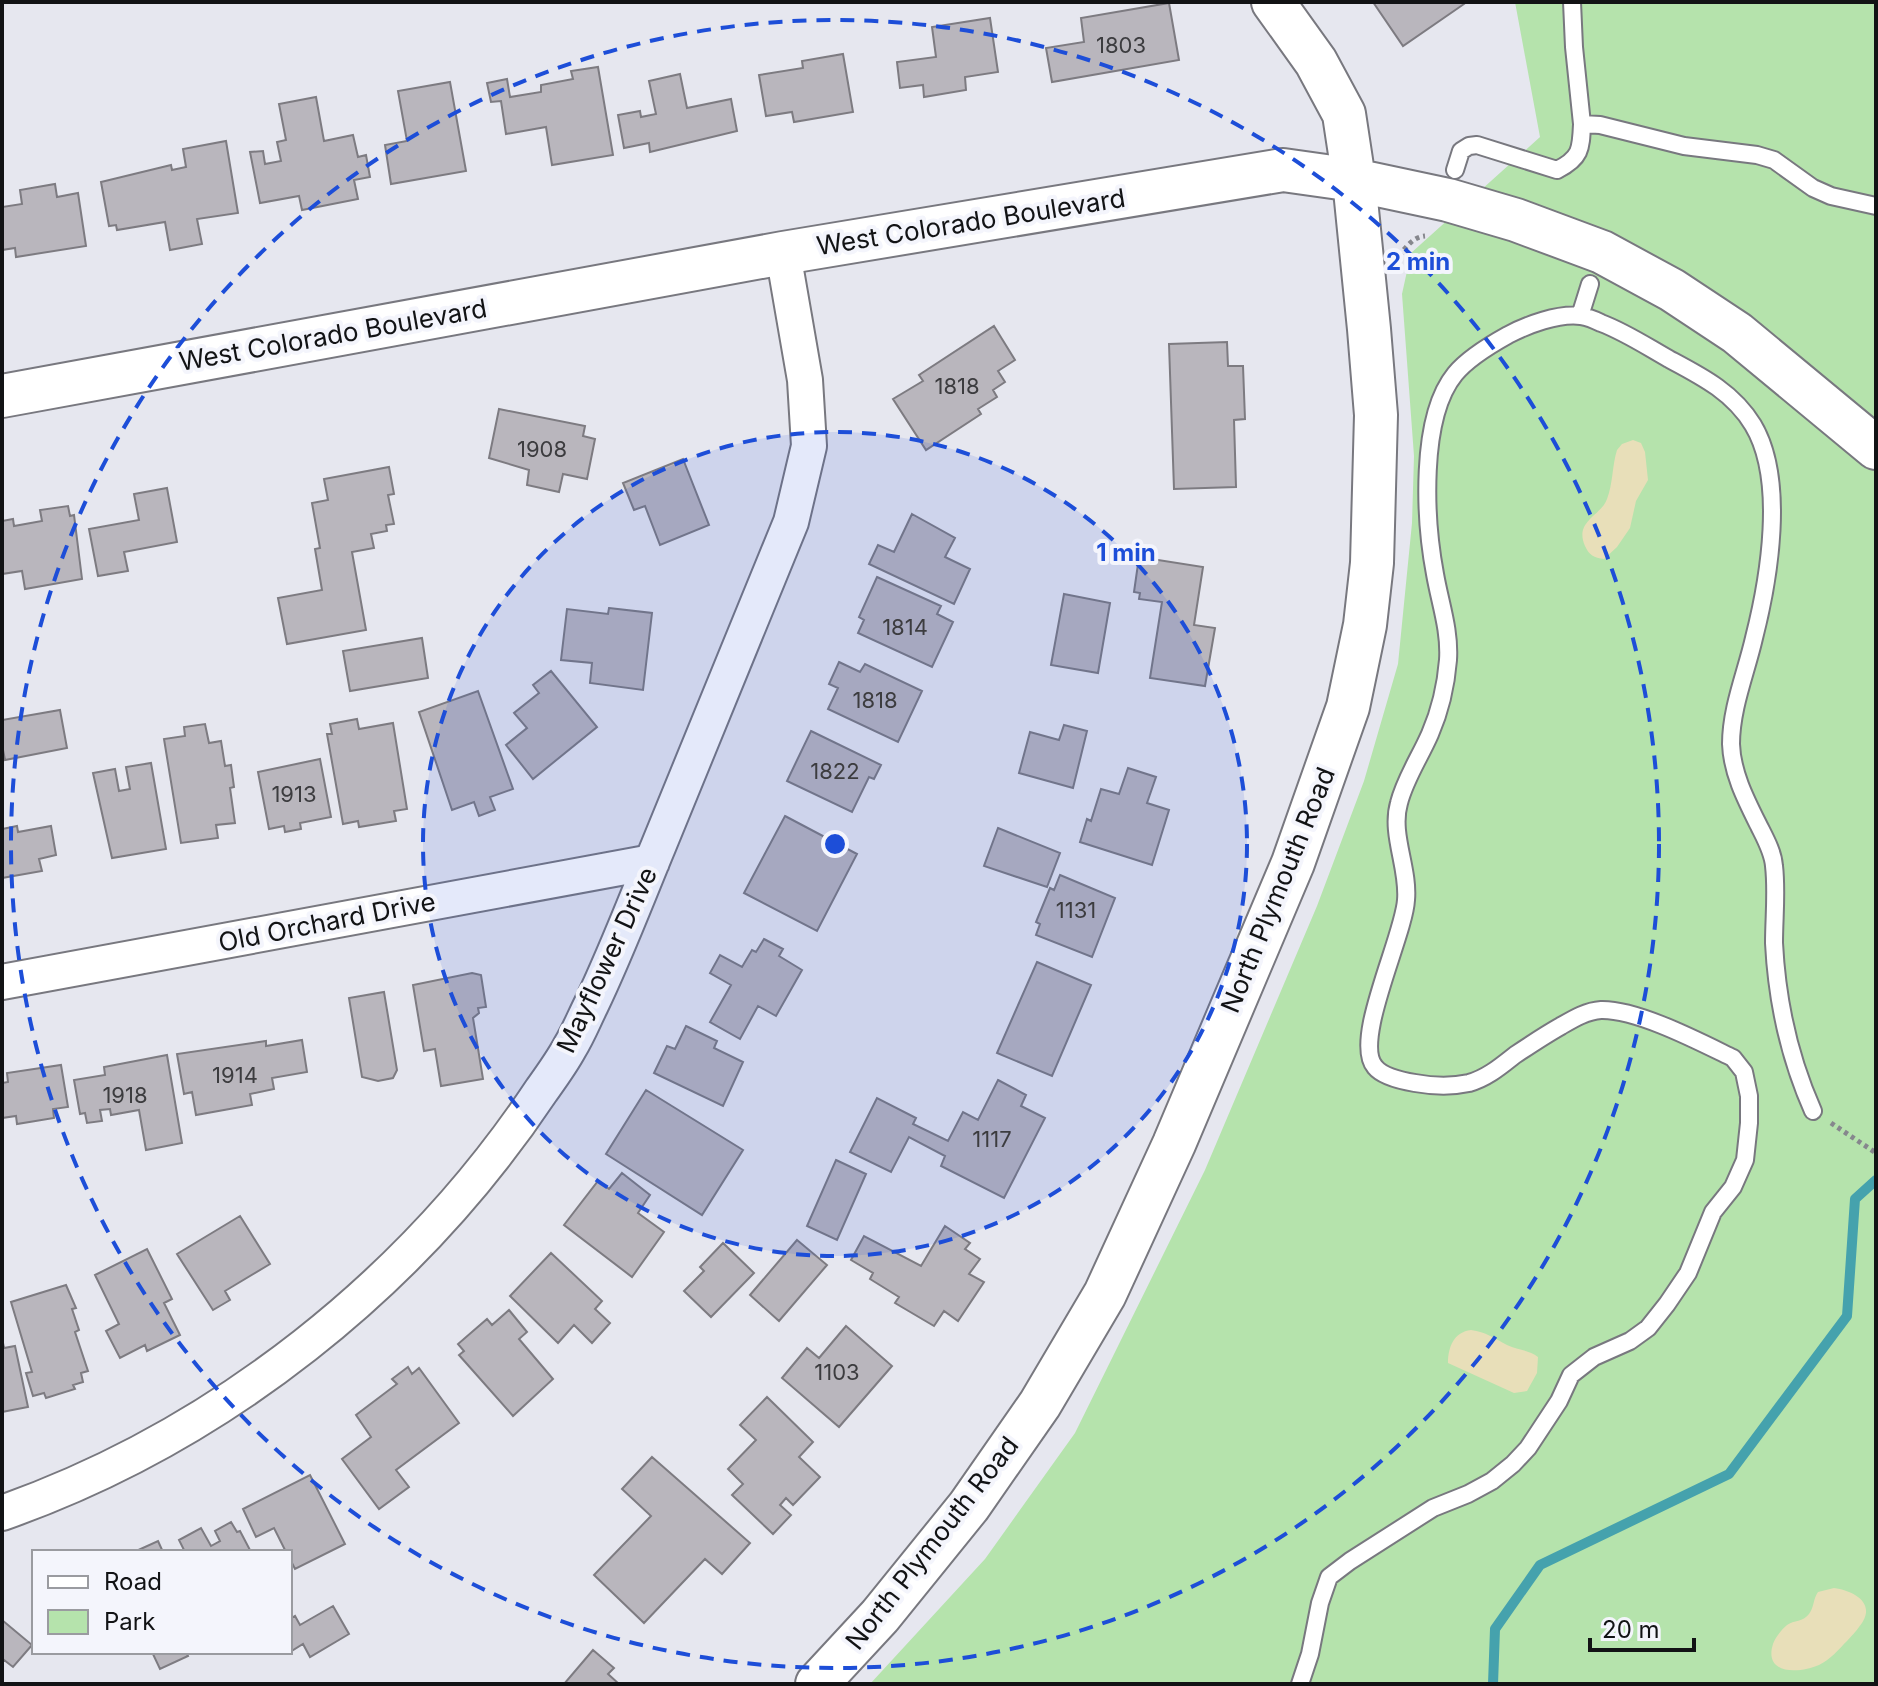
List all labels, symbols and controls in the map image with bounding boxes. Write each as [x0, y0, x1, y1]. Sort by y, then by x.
house number: 1803 [1096, 32, 1146, 58]
street label: West Colorado Boulevard [814, 182, 1127, 261]
text: 2 min [1386, 247, 1450, 276]
street label: West Colorado Boulevard [177, 292, 489, 377]
house number: 1818 [934, 373, 980, 399]
house number: 1908 [517, 436, 567, 462]
text: 1 min [1096, 538, 1156, 567]
house number: 1814 [882, 614, 928, 640]
house number: 1818 [852, 687, 898, 713]
house number: 1822 [810, 758, 860, 784]
street label: North Plymouth Road [1214, 763, 1341, 1017]
house number: 1913 [271, 781, 317, 807]
centre of rings [821, 830, 849, 858]
street label: Mayflower Drive [550, 862, 663, 1058]
street label: Old Orchard Drive [216, 885, 438, 958]
house number: 1131 [1056, 897, 1096, 923]
house number: 1914 [212, 1062, 258, 1088]
house number: 1918 [102, 1082, 148, 1108]
house number: 1117 [972, 1126, 1012, 1152]
house number: 1103 [814, 1359, 860, 1385]
street label: North Plymouth Road [839, 1430, 1024, 1655]
legend [32, 1550, 292, 1654]
text: Road [104, 1567, 162, 1596]
scale bar [1590, 1602, 1694, 1652]
text: Park [104, 1607, 155, 1636]
text: 20 m [1602, 1615, 1660, 1644]

